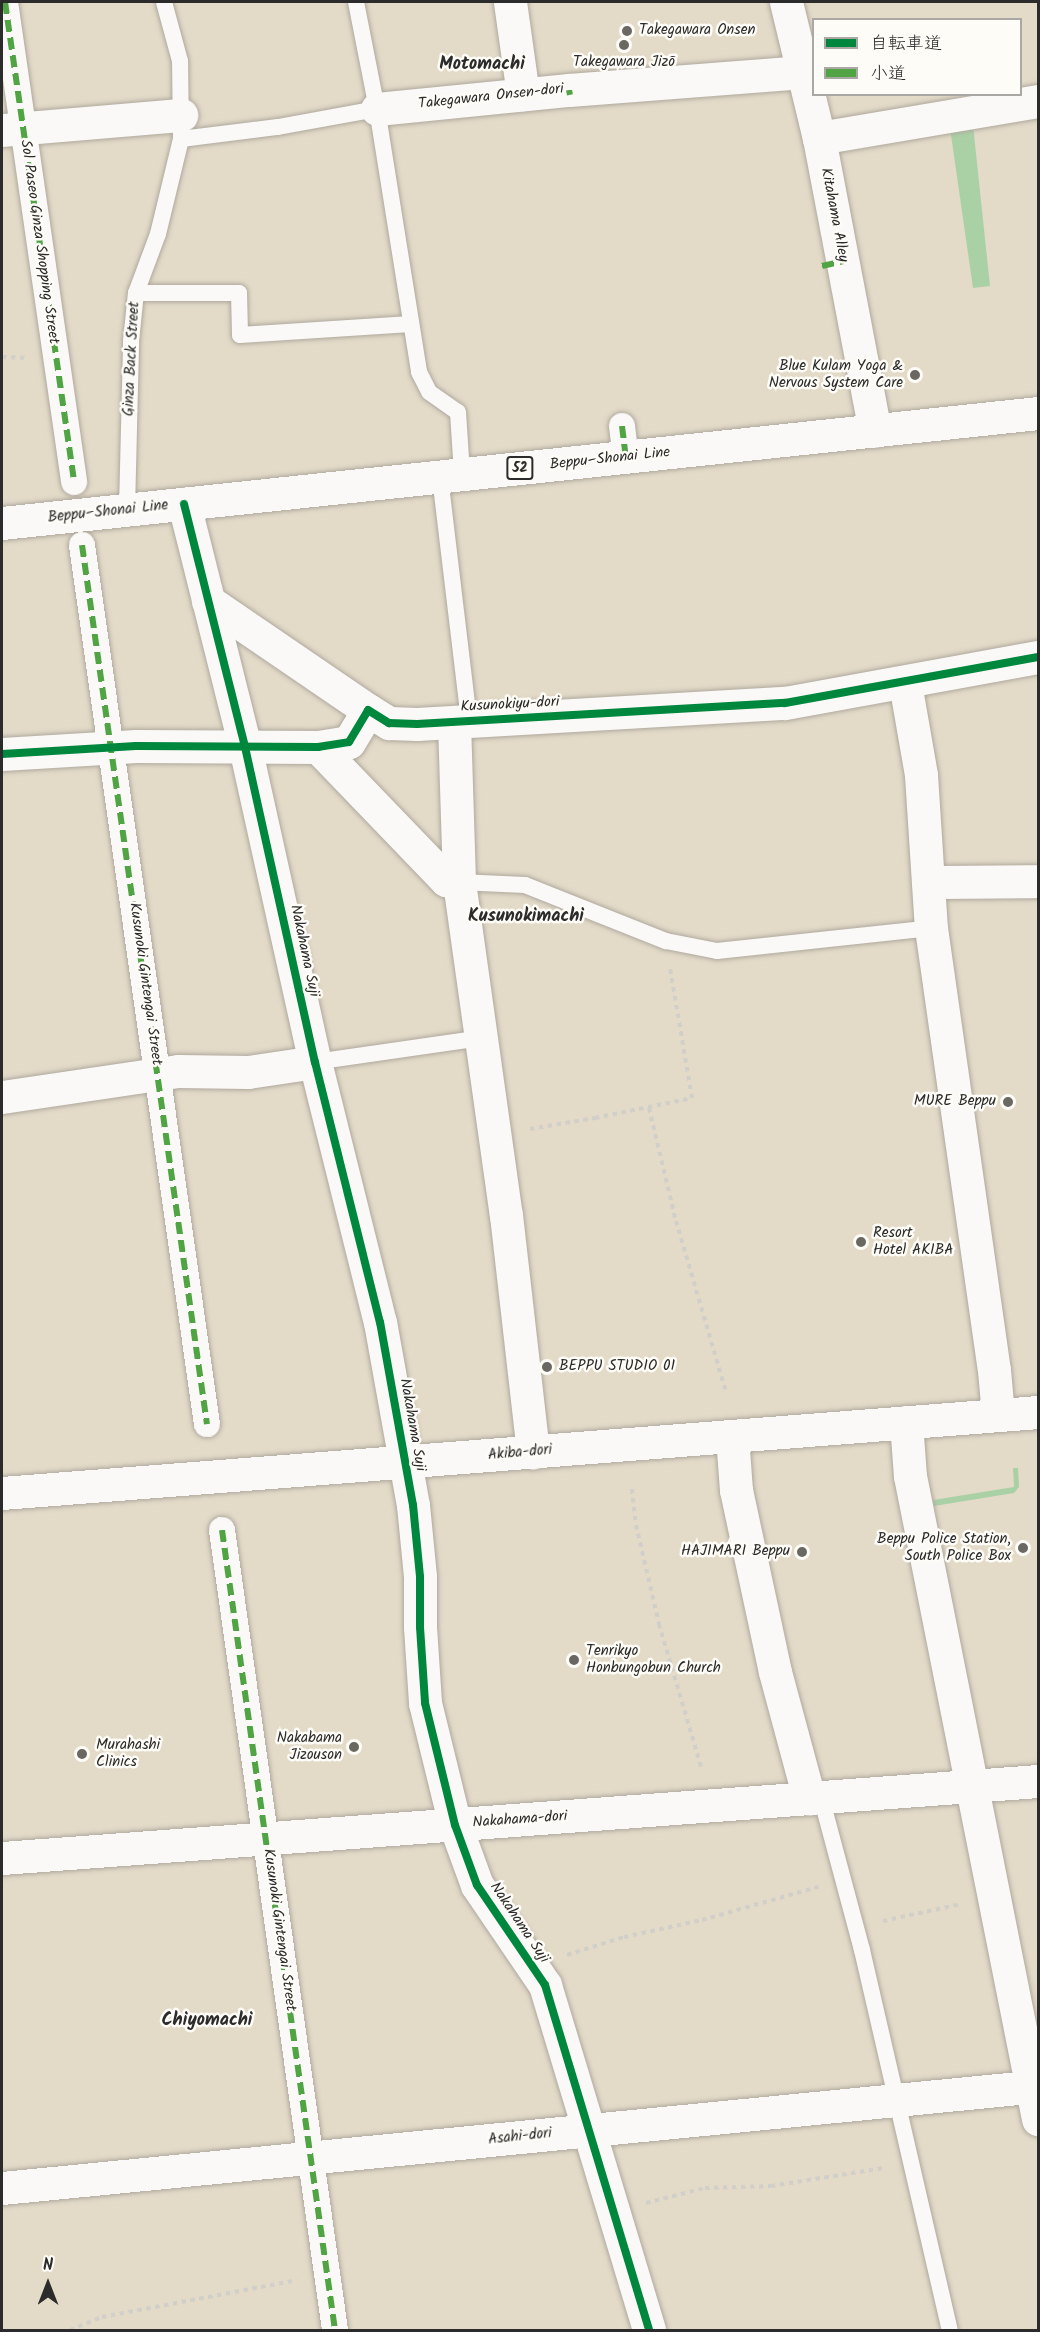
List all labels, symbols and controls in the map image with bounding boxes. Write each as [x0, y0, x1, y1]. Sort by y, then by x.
legend [812, 18, 1022, 96]
place label: Takegawara Onsen [639, 22, 755, 40]
marker: Takegawara Onsen [620, 24, 634, 38]
text: 自転車道 [870, 30, 942, 59]
marker: Takegawara Jizō [617, 38, 631, 52]
district label: Motomachi [439, 54, 525, 76]
place label: Takegawara Jizō [573, 54, 675, 72]
text: 小道 [870, 60, 906, 89]
street label: Takegawara Onsen-dori [417, 80, 565, 114]
street label: Sol Paseo Ginza Shopping Street [16, 139, 62, 345]
street label: Kitahama Alley [816, 166, 852, 264]
street label: Ginza Back Street [120, 301, 144, 417]
place label: Blue Kulam Yoga & Nervous System Care [769, 357, 903, 392]
marker: Blue Kulam Yoga & Nervous System Care [908, 368, 922, 382]
street label: Beppu–Shonai Line [549, 444, 671, 474]
road number: 52 [505, 457, 535, 479]
street label: Beppu–Shonai Line [47, 497, 169, 527]
street label: Kusunokiyu-dori [460, 693, 560, 717]
street label: Kusunoki Gintengai Street [125, 901, 165, 1067]
street label: Nakahama Suji [285, 903, 323, 999]
district label: Kusunokimachi [468, 906, 584, 928]
place label: MURE Beppu [914, 1093, 996, 1111]
marker: MURE Beppu [1001, 1095, 1015, 1109]
place label: Resort Hotel AKIBA [873, 1224, 953, 1259]
marker: Resort Hotel AKIBA [854, 1235, 868, 1249]
place label: BEPPU STUDIO 01 [559, 1358, 675, 1376]
marker: BEPPU STUDIO 01 [540, 1360, 554, 1374]
street label: Nakahama Suji [395, 1377, 429, 1473]
street label: Akiba-dori [487, 1441, 553, 1465]
place label: Beppu Police Station, South Police Box [877, 1530, 1011, 1565]
marker: Beppu Police Station, South Police Box [1016, 1541, 1030, 1555]
place label: HAJIMARI Beppu [681, 1543, 790, 1561]
marker: HAJIMARI Beppu [795, 1545, 809, 1559]
place label: Tenrikyo Honbungobun Church [586, 1642, 721, 1677]
marker: Tenrikyo Honbungobun Church [567, 1653, 581, 1667]
place label: Nakabama Jizouson [277, 1729, 342, 1764]
place label: Murahashi Clinics [96, 1736, 160, 1771]
marker: Nakabama Jizouson [347, 1740, 361, 1754]
marker: Murahashi Clinics [73, 1745, 91, 1763]
street label: Nakahama-dori [472, 1808, 568, 1832]
street label: Kusunoki Gintengai Street [259, 1847, 299, 2013]
street label: Nakahama Suji [485, 1879, 553, 1967]
district label: Chiyomachi [161, 2010, 253, 2032]
street label: Asahi-dori [487, 2125, 553, 2149]
text: N [43, 2253, 53, 2278]
north arrow [18, 2254, 78, 2314]

